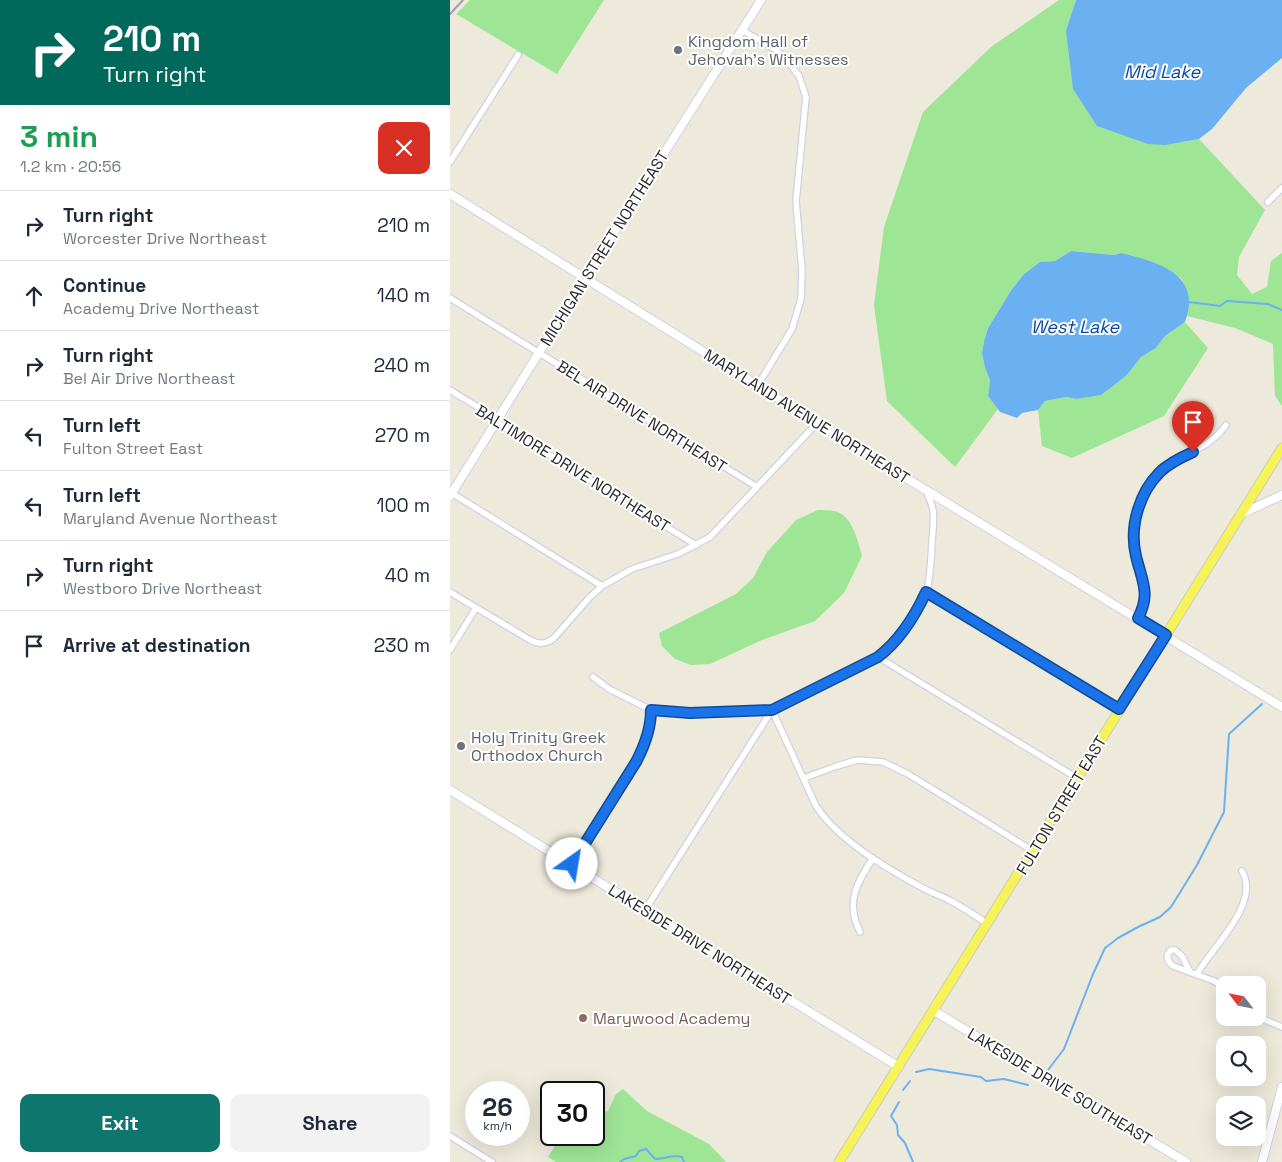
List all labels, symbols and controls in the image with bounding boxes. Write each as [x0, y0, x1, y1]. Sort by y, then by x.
text: 210 m [103, 17, 201, 61]
icon: right [20, 20, 85, 85]
place label: Kingdom Hall of Jehovah’s Witnesses [688, 31, 849, 70]
marker: Kingdom Hall of Jehovah’s Witnesses [672, 44, 684, 56]
text: Turn right [103, 60, 206, 88]
water label: Mid Lake [1124, 60, 1201, 83]
text: 3 min [20, 117, 98, 156]
button: close [378, 122, 430, 174]
street label: MICHIGAN STREET NORTHEAST [535, 147, 673, 350]
text: 1.2 km · 20:56 [20, 156, 121, 177]
text: Turn right [63, 203, 153, 228]
icon: right [20, 212, 48, 240]
text: 210 m [377, 213, 430, 238]
text: Worcester Drive Northeast [63, 228, 267, 249]
text: Continue [63, 273, 146, 298]
icon: ahead [20, 282, 48, 310]
text: 140 m [377, 283, 430, 308]
text: Academy Drive Northeast [63, 298, 259, 319]
water label: West Lake [1031, 315, 1121, 338]
text: Turn right [63, 343, 153, 368]
street label: MARYLAND AVENUE NORTHEAST [700, 344, 914, 489]
icon: right [20, 352, 48, 380]
text: 240 m [374, 353, 430, 378]
street label: BEL AIR DRIVE NORTHEAST [553, 355, 731, 477]
text: Bel Air Drive Northeast [63, 368, 235, 389]
street label: BALTIMORE DRIVE NORTHEAST [472, 400, 674, 537]
pin [1172, 401, 1214, 452]
icon: arrive [1179, 408, 1207, 436]
text: Turn left [63, 413, 141, 438]
icon: left [20, 422, 48, 450]
text: 270 m [375, 423, 430, 448]
text: Fulton Street East [63, 438, 203, 459]
text: Turn left [63, 483, 141, 508]
icon: left [20, 492, 48, 520]
text: 100 m [376, 493, 430, 518]
text: Maryland Avenue Northeast [63, 508, 278, 529]
text: Turn right [63, 553, 153, 578]
icon: right [20, 562, 48, 590]
text: 40 m [385, 563, 430, 588]
text: Westboro Drive Northeast [63, 578, 262, 599]
icon: arrive [20, 632, 48, 660]
text: Arrive at destination [63, 633, 251, 658]
text: 230 m [374, 633, 430, 658]
place label: Holy Trinity Greek Orthodox Church [471, 727, 606, 766]
street label: FULTON STREET EAST [1012, 732, 1111, 879]
marker: Holy Trinity Greek Orthodox Church [455, 740, 467, 752]
position arrow [545, 837, 597, 889]
street label: LAKESIDE DRIVE NORTHEAST [604, 879, 795, 1009]
north arrow [1216, 976, 1266, 1026]
map controls [1216, 976, 1266, 1146]
place label: Marywood Academy [593, 1008, 750, 1029]
marker: Marywood Academy [577, 1012, 589, 1024]
street label: LAKESIDE DRIVE SOUTHEAST [964, 1023, 1156, 1150]
button: search [1216, 1036, 1266, 1086]
speed limit sign: 30 [540, 1081, 605, 1146]
text: 26 [482, 1091, 513, 1123]
button: Exit [20, 1094, 220, 1152]
button: Share [230, 1094, 430, 1152]
button: layers [1216, 1096, 1266, 1146]
text: km/h [483, 1118, 512, 1134]

